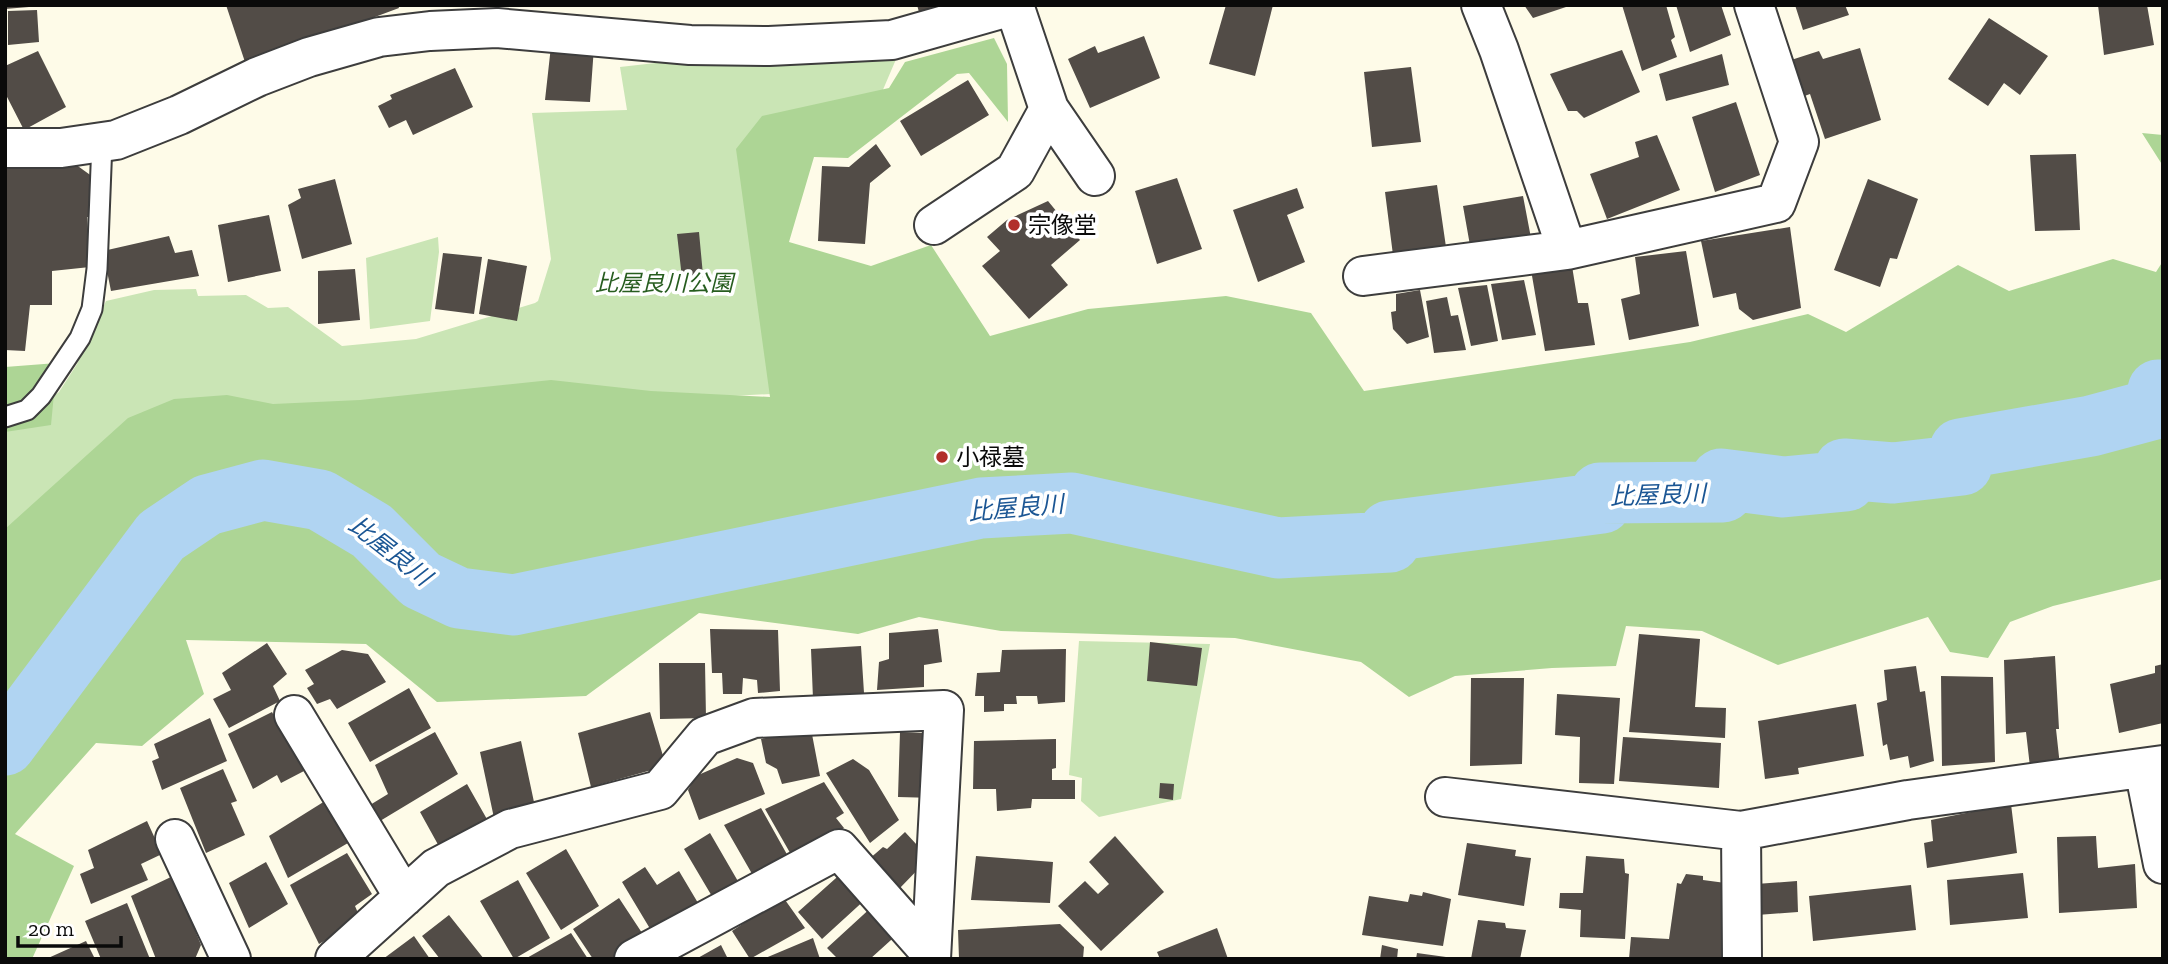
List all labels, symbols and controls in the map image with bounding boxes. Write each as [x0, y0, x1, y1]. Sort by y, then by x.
place label: 宗像堂 [1028, 211, 1097, 239]
marker: 宗像堂 [1006, 217, 1022, 233]
park label: 比屋良川公園 [595, 269, 736, 297]
place label: 小禄墓 [956, 443, 1025, 471]
marker: 小禄墓 [934, 449, 950, 465]
water label: 比屋良川 [1610, 478, 1709, 511]
water label: 比屋良川 [967, 489, 1068, 526]
water label: 比屋良川 [344, 510, 439, 593]
scale bar [18, 904, 121, 948]
text: 20 m [28, 916, 74, 941]

